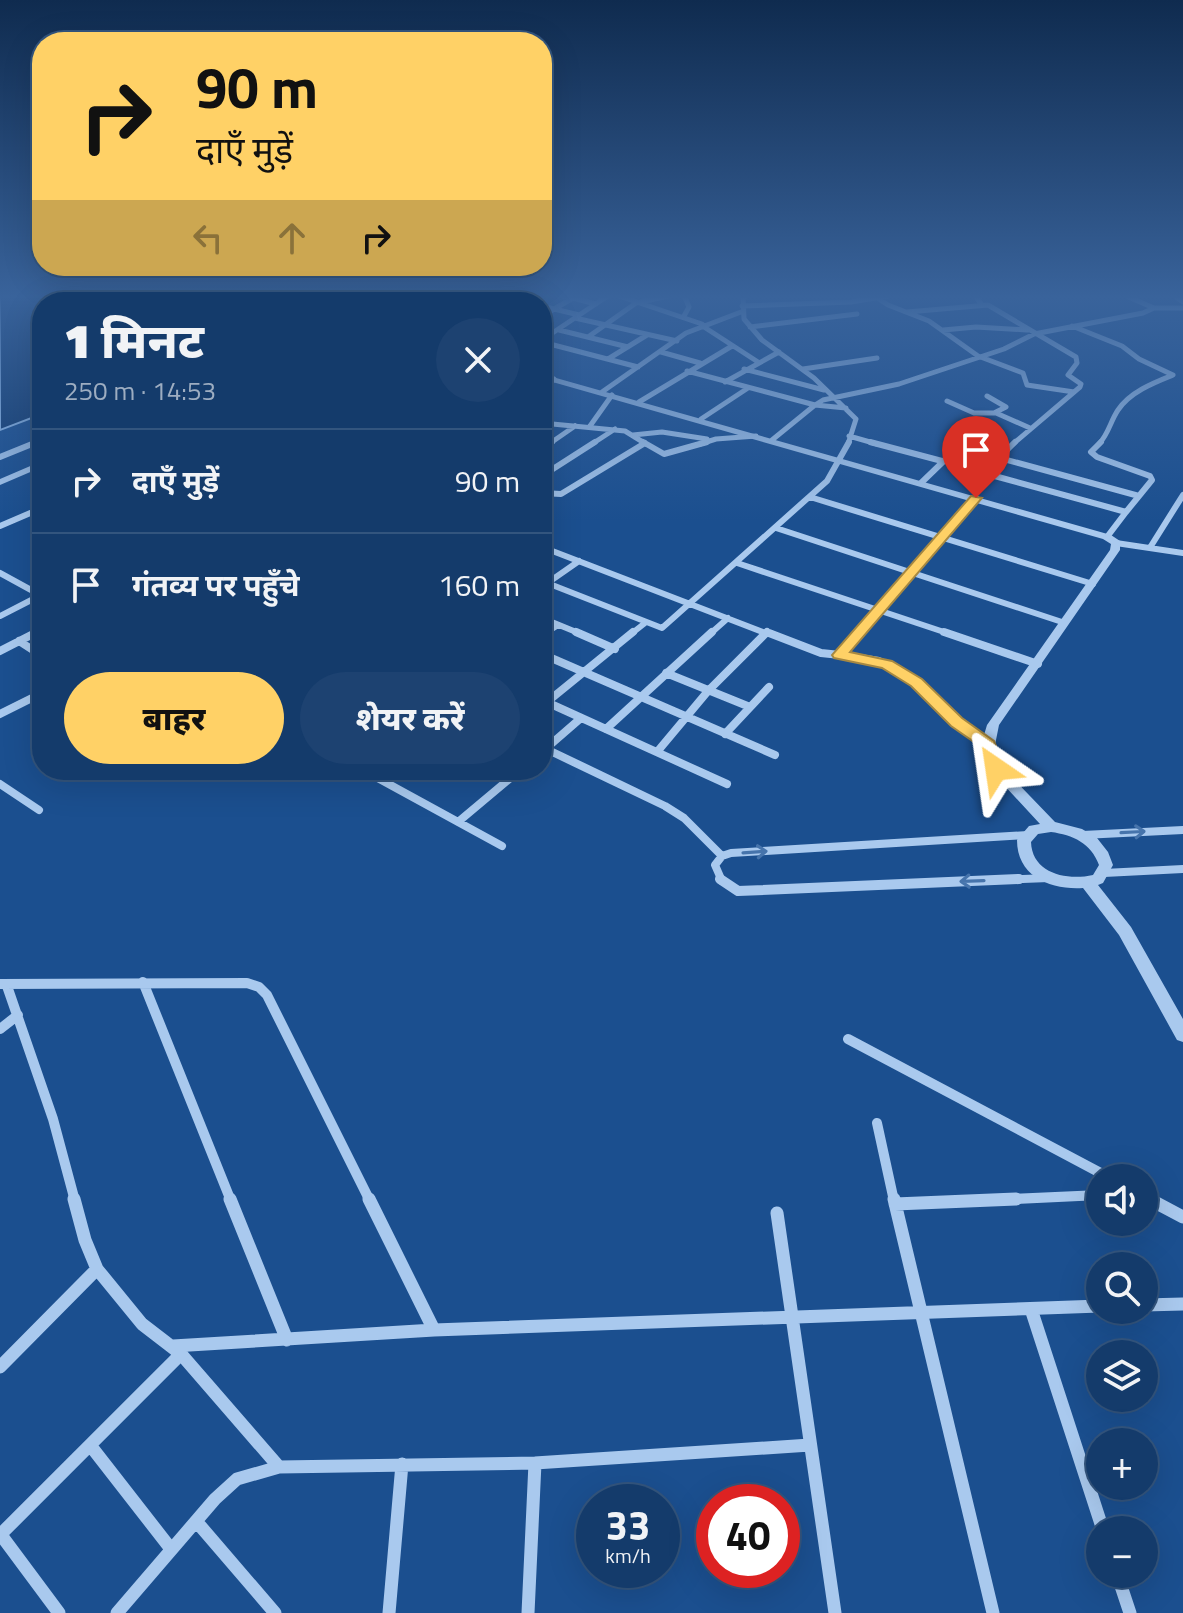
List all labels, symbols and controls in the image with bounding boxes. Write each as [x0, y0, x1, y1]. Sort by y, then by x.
text: 90 m [196, 45, 318, 130]
icon: right [64, 64, 168, 168]
text: दाएँ मुड़ें [196, 122, 293, 177]
icon: left [186, 216, 230, 260]
icon: ahead [270, 216, 314, 260]
icon: right [354, 216, 398, 260]
text: 1 मिनट [64, 304, 204, 377]
button: close [436, 318, 520, 402]
text: 250 m · 14:53 [64, 371, 216, 410]
pin [942, 416, 1010, 498]
icon: arrive [954, 428, 998, 472]
text: दाएँ मुड़ें [132, 458, 219, 504]
text: 90 m [455, 458, 520, 504]
icon: right [64, 459, 108, 503]
text: गंतव्य पर पहुँचे [132, 562, 299, 608]
text: 160 m [438, 562, 520, 608]
icon: arrive [64, 563, 108, 607]
button: बाहर [64, 672, 284, 764]
button: शेयर करें [300, 672, 520, 764]
position arrow [954, 727, 1038, 811]
one-way arrow [1119, 825, 1146, 840]
one-way arrow [741, 844, 768, 859]
one-way arrow [959, 874, 986, 889]
map controls [1086, 1164, 1158, 1588]
button: sound [1086, 1164, 1158, 1236]
button: search [1086, 1252, 1158, 1324]
button: layers [1086, 1340, 1158, 1412]
button: + [1086, 1428, 1158, 1500]
speed limit sign: 40 [696, 1484, 800, 1588]
text: 33 [606, 1495, 650, 1556]
button: − [1086, 1516, 1158, 1588]
text: km/h [605, 1540, 651, 1571]

